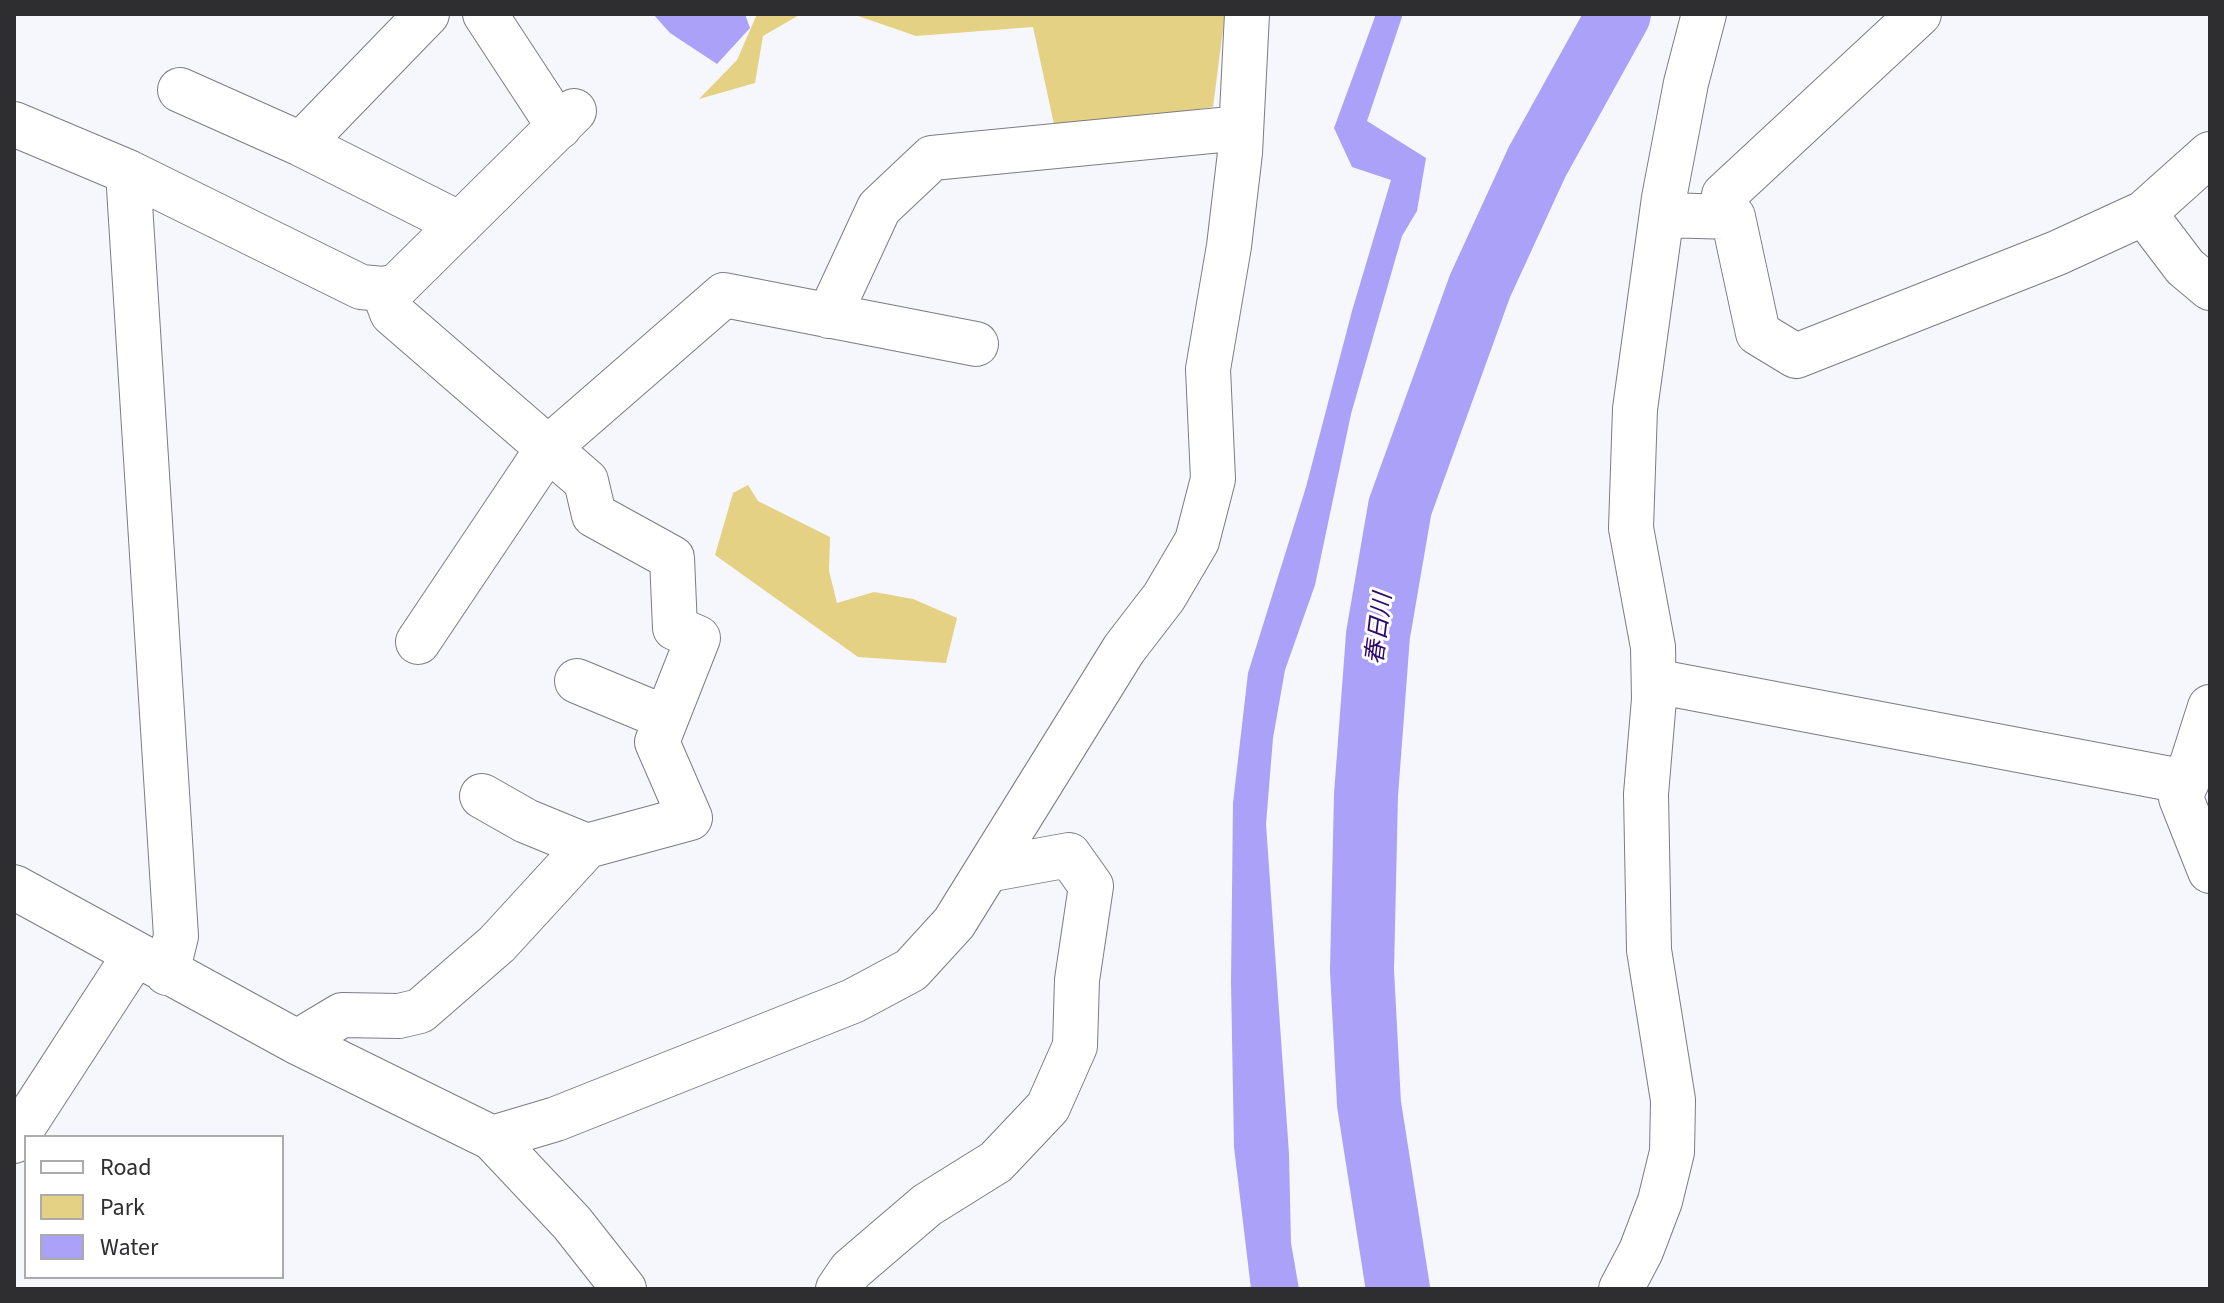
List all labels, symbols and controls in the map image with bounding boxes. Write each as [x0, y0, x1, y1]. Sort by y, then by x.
water label: 春日川 [1362, 592, 1400, 666]
legend [24, 1135, 284, 1279]
text: Road [100, 1150, 152, 1185]
text: Park [100, 1190, 145, 1225]
text: Water [100, 1230, 158, 1265]

